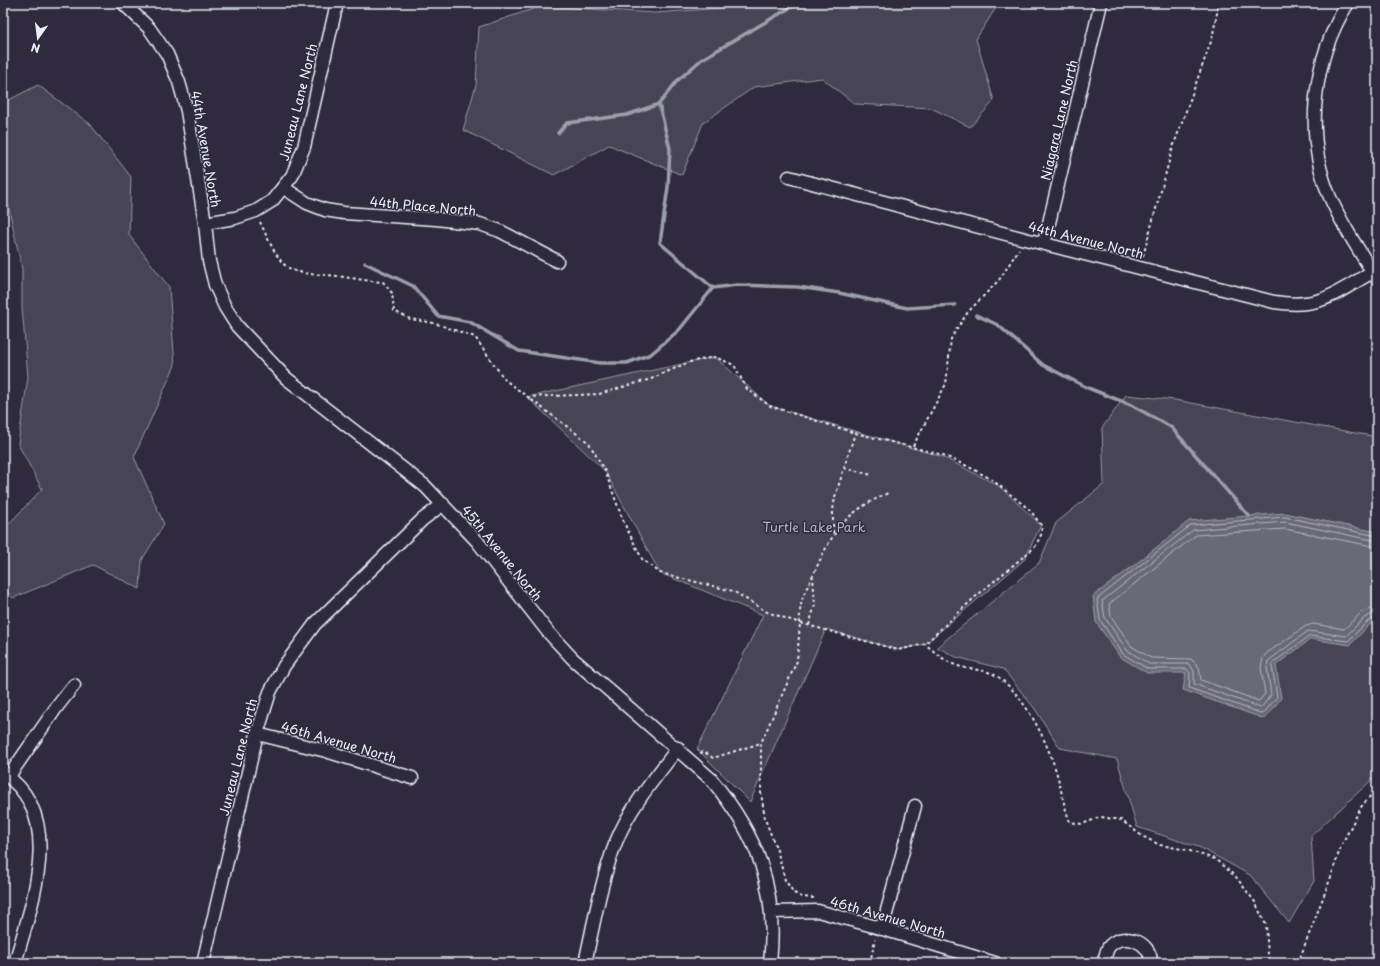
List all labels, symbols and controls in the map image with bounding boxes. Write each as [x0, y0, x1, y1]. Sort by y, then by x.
north arrow [18, 18, 58, 58]
text: N [29, 39, 42, 57]
street label: Juneau Lane North [274, 41, 321, 162]
street label: Niagara Lane North [1035, 58, 1082, 182]
street label: 44th Avenue North [187, 89, 226, 209]
street label: 44th Place North [369, 191, 477, 220]
street label: 44th Avenue North [1026, 216, 1146, 263]
street label: 45th Avenue North [458, 501, 547, 605]
park label: Turtle Lake Park [762, 517, 866, 536]
street label: Juneau Lane North [214, 696, 261, 817]
street label: 46th Avenue North [279, 716, 399, 767]
street label: 46th Avenue North [828, 891, 948, 942]

